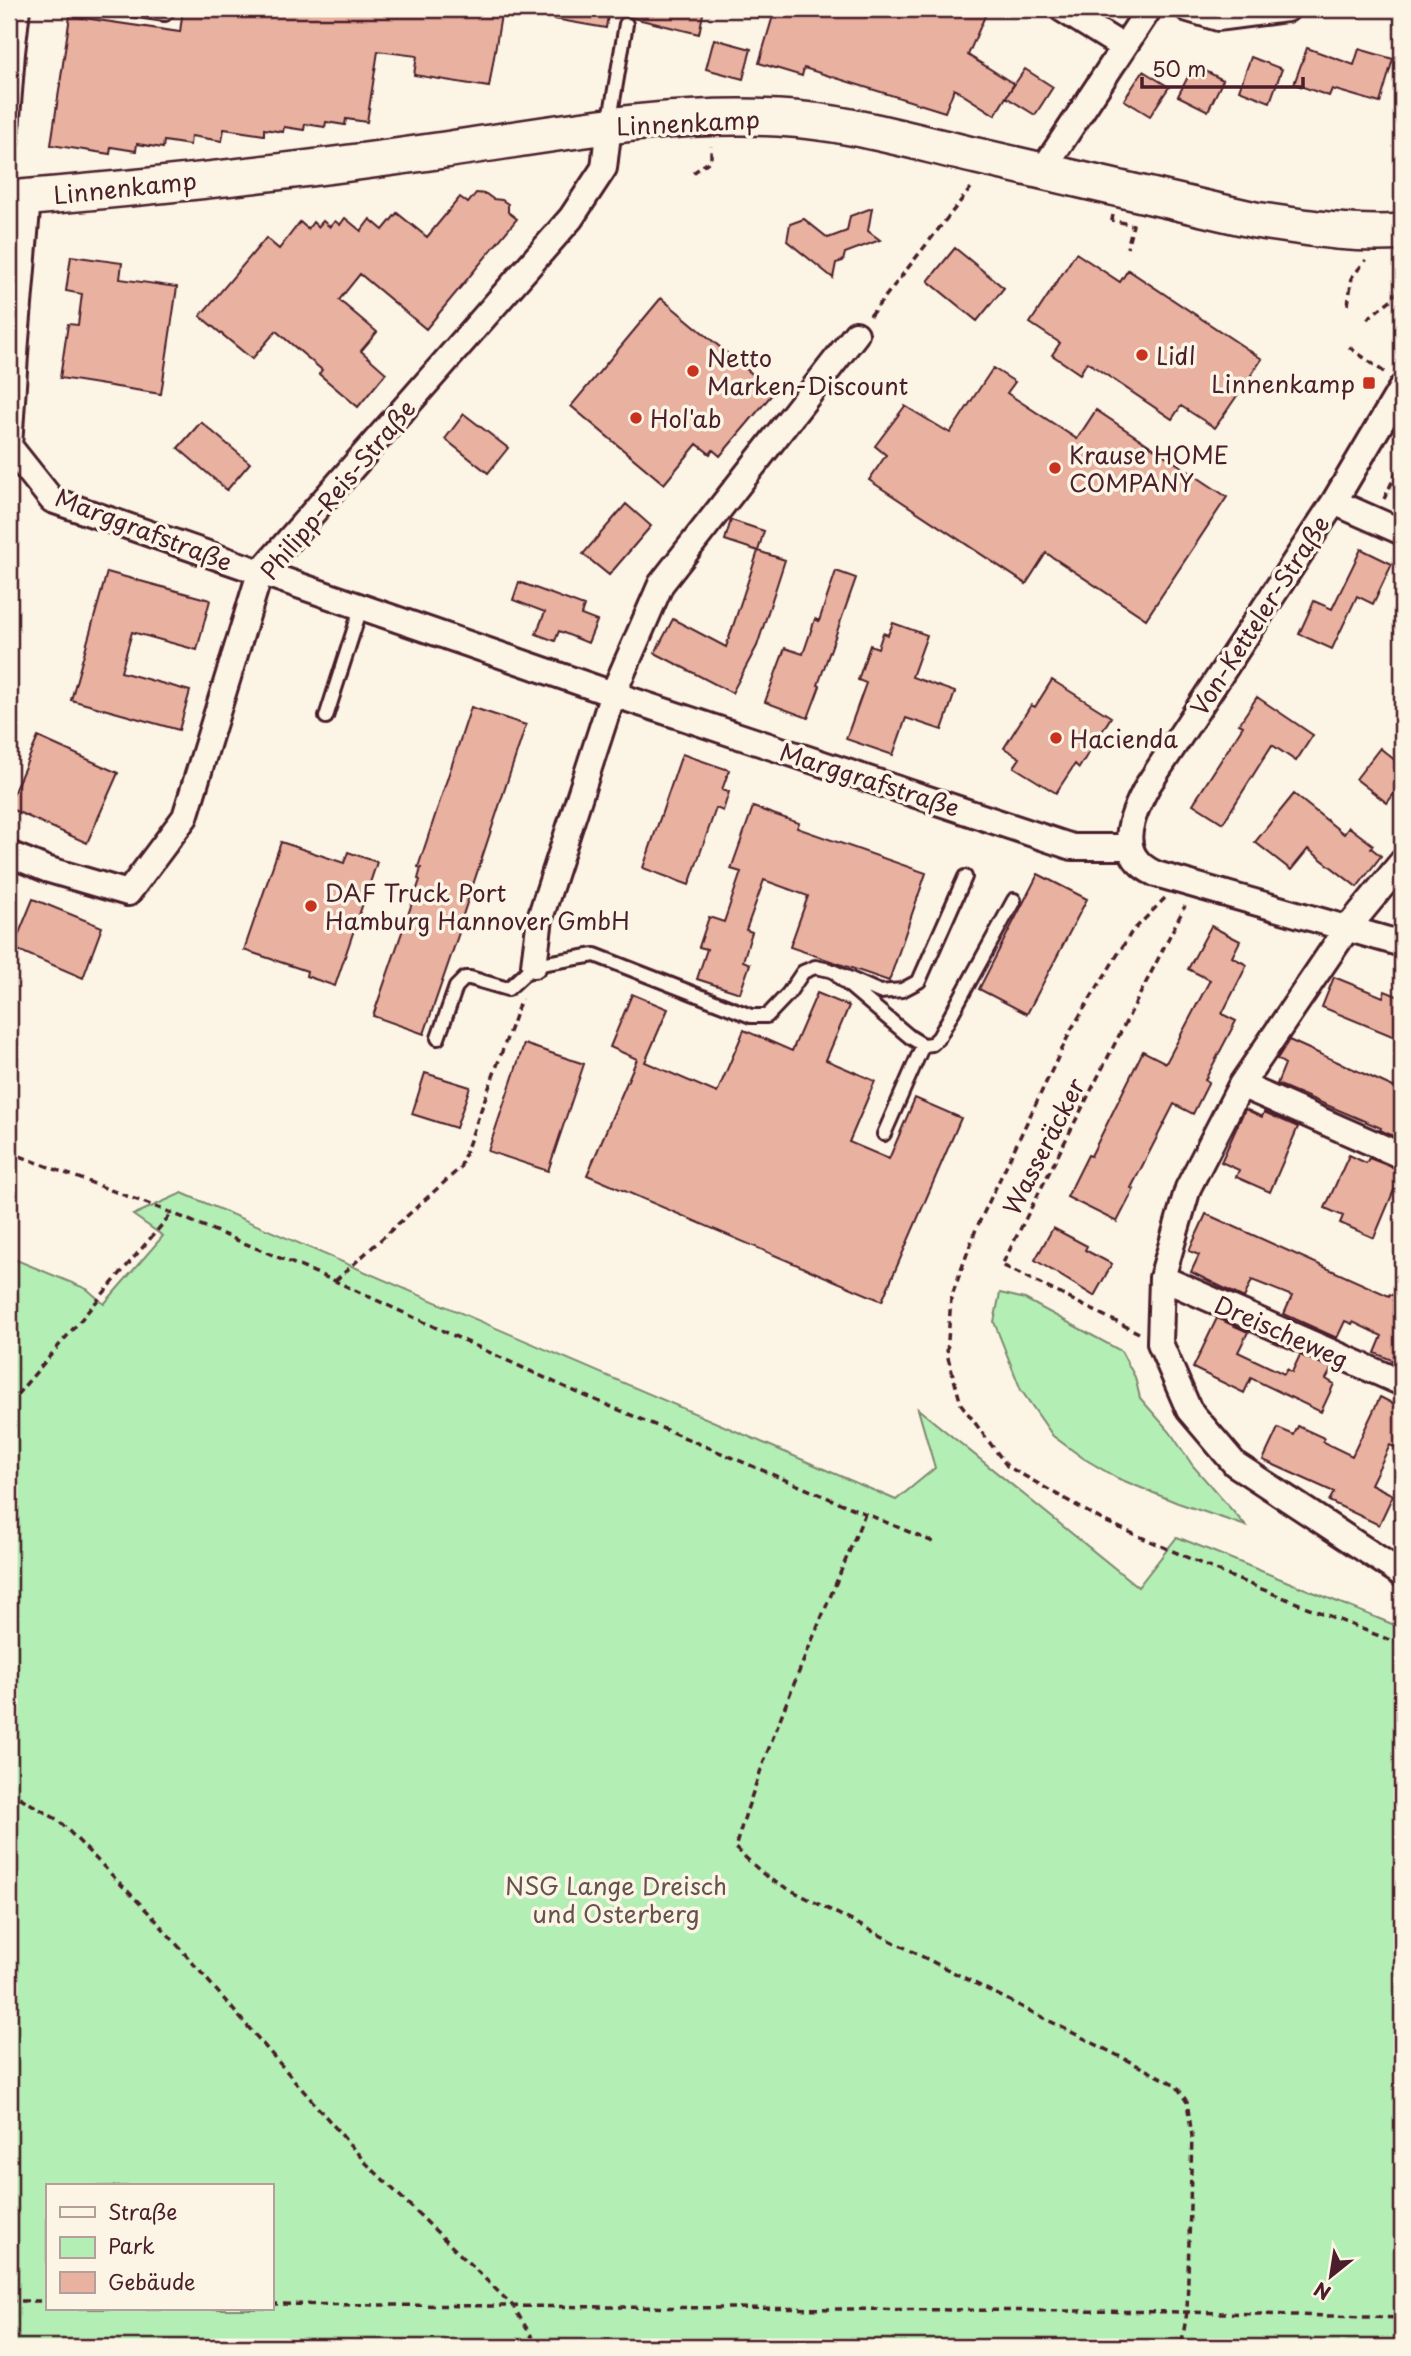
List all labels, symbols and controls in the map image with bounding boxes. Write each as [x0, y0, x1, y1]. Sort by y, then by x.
scale bar [1142, 46, 1302, 90]
text: 50 m [1152, 52, 1206, 84]
street label: Linnenkamp [615, 100, 761, 144]
street label: Linnenkamp [52, 162, 198, 212]
place label: Lidl [1156, 337, 1196, 373]
place label: Netto Marken-Discount [707, 339, 909, 403]
marker: Lidl [1134, 347, 1150, 363]
marker: Netto Marken-Discount [685, 363, 701, 379]
place label: Linnenkamp [1211, 365, 1355, 401]
marker: Linnenkamp [1361, 375, 1377, 391]
street label: Philipp-Reis-Straße [251, 391, 423, 587]
place label: Hol'ab [650, 400, 722, 436]
marker: Hol'ab [628, 410, 644, 426]
place label: Krause HOME COMPANY [1069, 436, 1229, 500]
marker: Krause HOME COMPANY [1047, 460, 1063, 476]
street label: Marggrafstraße [50, 479, 238, 579]
street label: Von-Ketteler-Straße [1181, 508, 1337, 722]
place label: Hacienda [1070, 720, 1178, 756]
marker: Hacienda [1048, 730, 1064, 746]
street label: Marggrafstraße [776, 733, 964, 825]
place label: DAF Truck Port Hamburg Hannover GmbH [325, 874, 630, 938]
marker: DAF Truck Port Hamburg Hannover GmbH [303, 898, 319, 914]
street label: Wasseräcker [993, 1071, 1093, 1221]
street label: Dreischeweg [1209, 1285, 1355, 1377]
park label: NSG Lange Dreisch und Osterberg [505, 1867, 727, 1931]
legend [46, 2184, 273, 2310]
text: Straße [108, 2195, 177, 2227]
text: Park [108, 2229, 155, 2261]
north arrow [1296, 2240, 1366, 2310]
text: Gebäude [108, 2265, 195, 2297]
text: N [1308, 2276, 1336, 2307]

